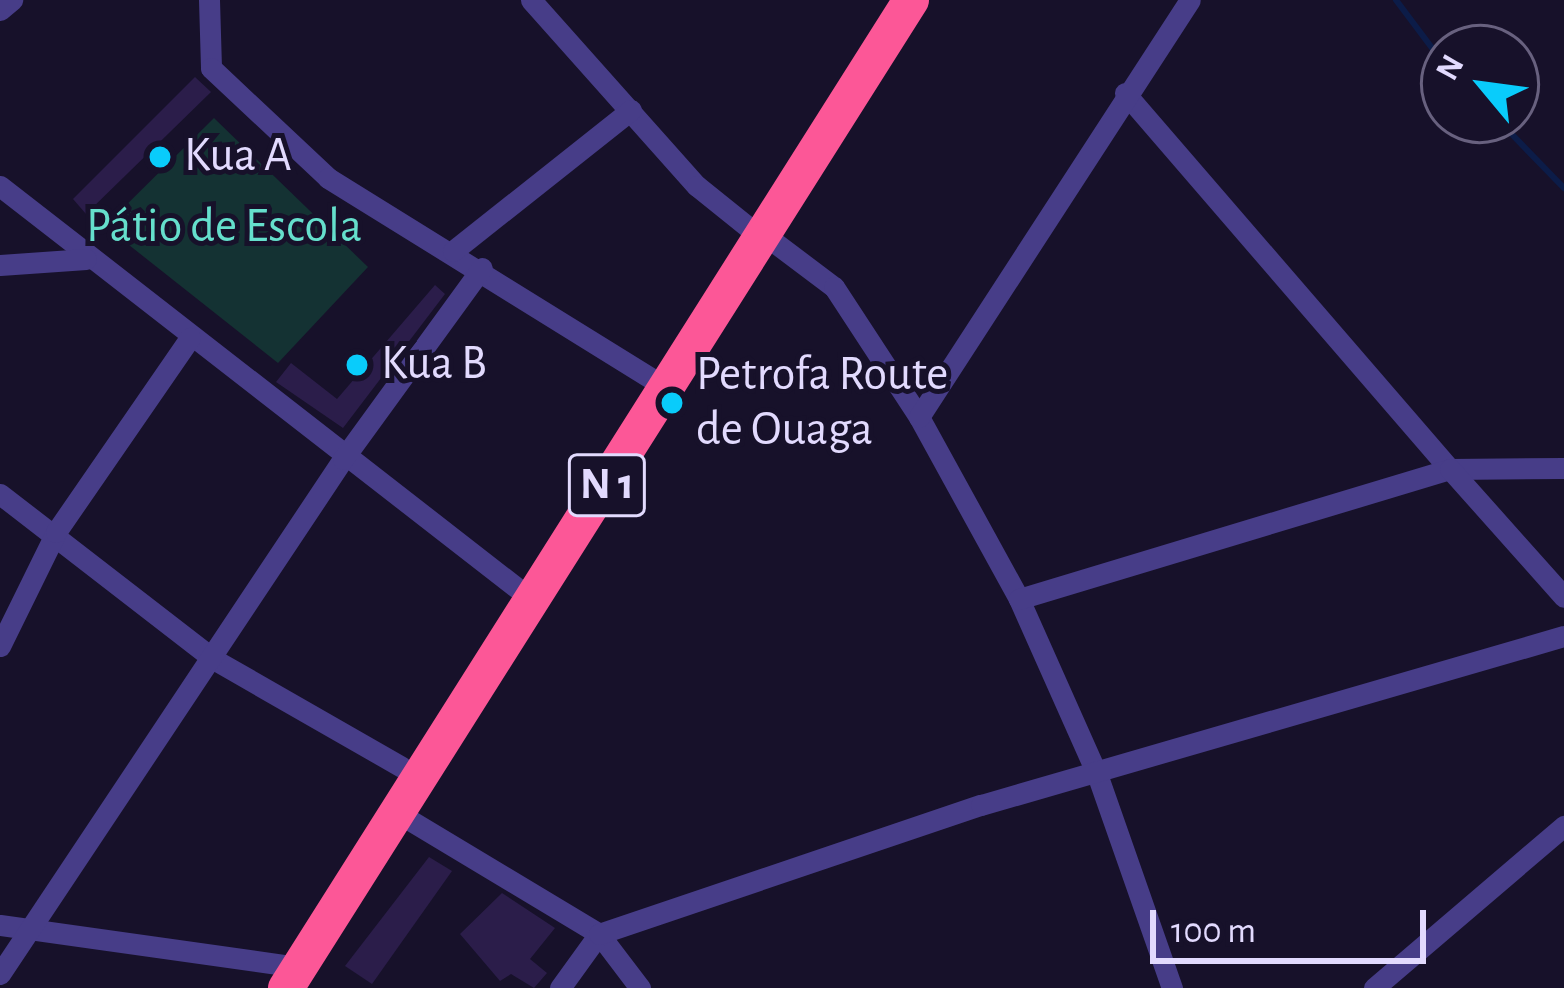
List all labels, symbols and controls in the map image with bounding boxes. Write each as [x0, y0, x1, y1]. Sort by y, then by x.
north arrow [1420, 24, 1540, 144]
text: N [1431, 50, 1471, 86]
place label: Kua A [184, 128, 292, 186]
marker: Kua A [147, 144, 173, 170]
park label: Pátio de Escola [86, 199, 362, 257]
place label: Kua B [381, 336, 487, 394]
place label: Petrofa Route de Ouaga [696, 346, 948, 459]
marker: Kua B [344, 352, 370, 378]
marker: Petrofa Route de Ouaga [659, 390, 685, 416]
road number: N 1 [565, 446, 649, 524]
scale bar [1156, 886, 1432, 960]
text: 100 m [1171, 913, 1256, 949]

